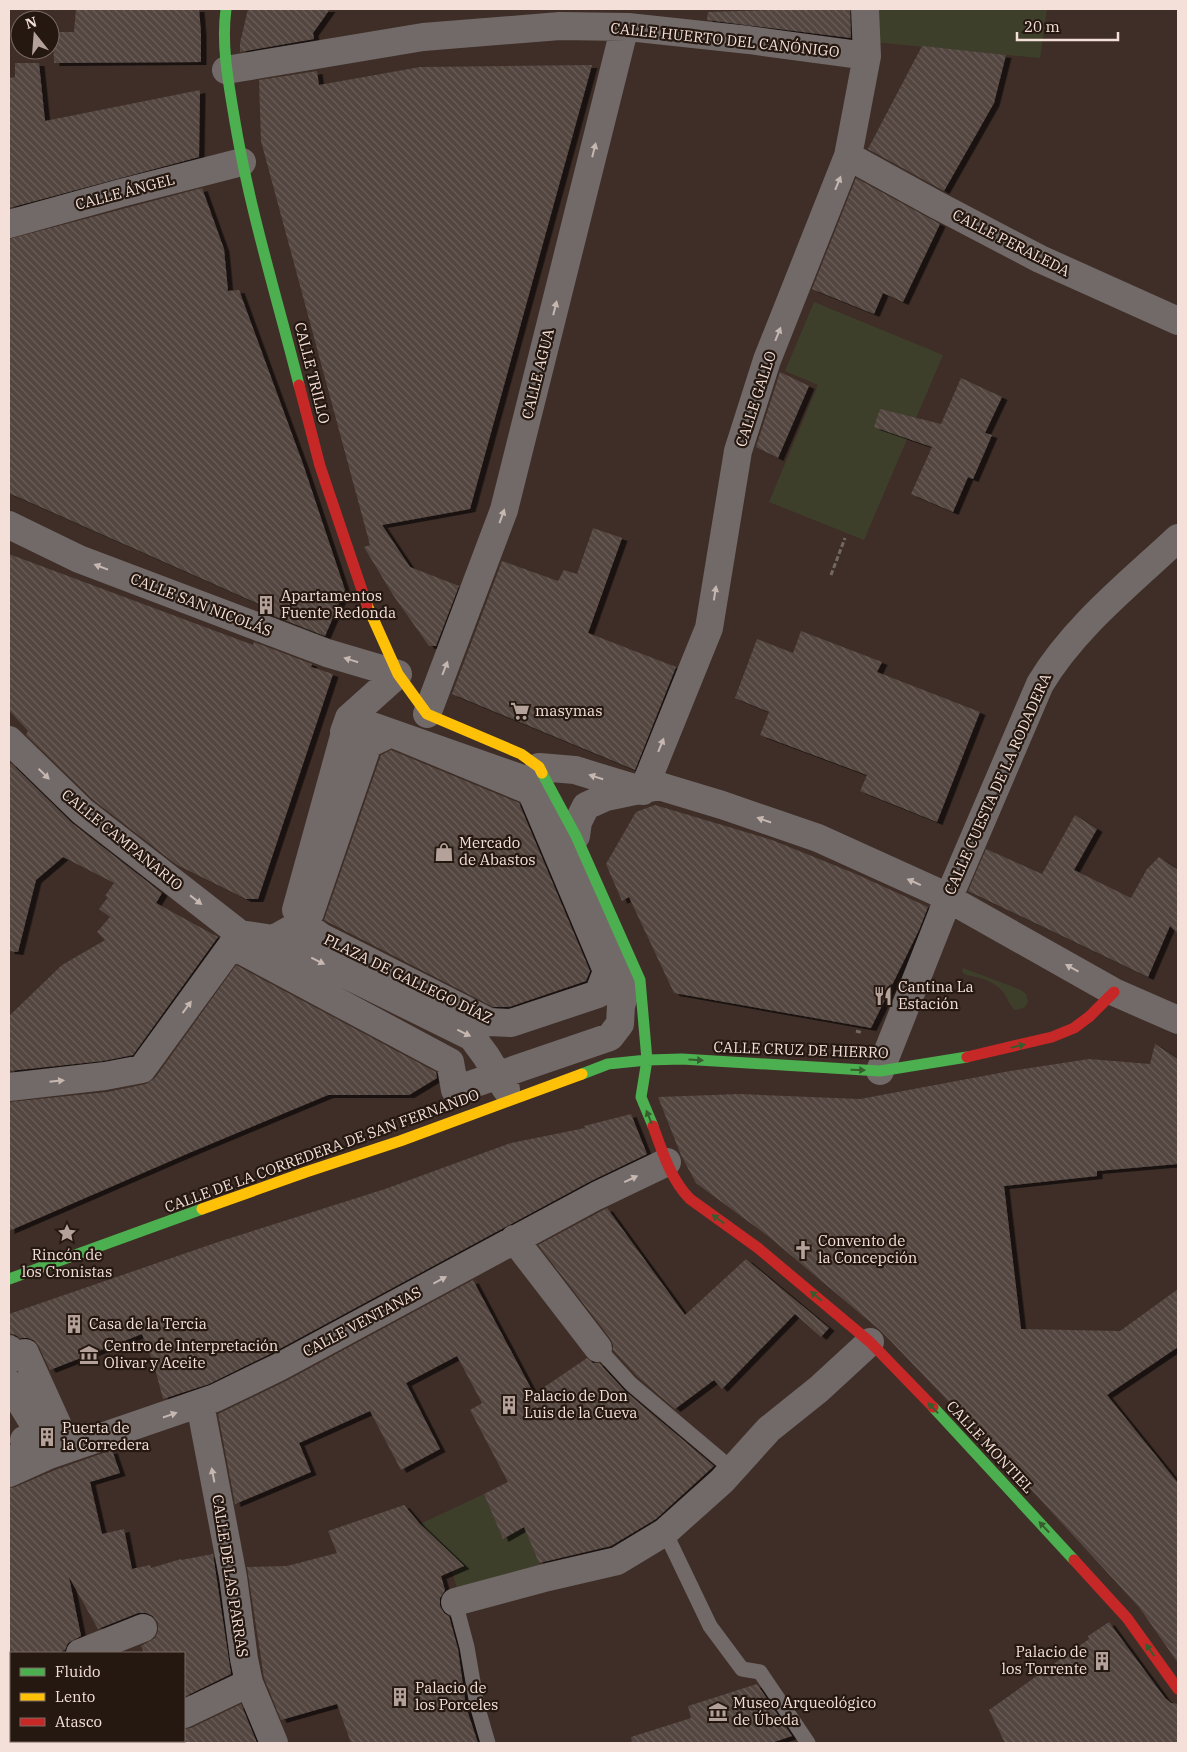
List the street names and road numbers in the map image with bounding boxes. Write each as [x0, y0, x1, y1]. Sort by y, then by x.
street label: CALLE HUERTO DEL CANÓNIGO [610, 18, 841, 61]
street label: CALLE ÁNGEL [73, 169, 177, 214]
street label: CALLE PERALEDA [949, 205, 1074, 281]
street label: CALLE TRILLO [291, 320, 334, 426]
street label: CALLE AGUA [517, 326, 558, 421]
street label: CALLE GALLO [731, 348, 780, 449]
street label: CALLE SAN NICOLÁS [128, 569, 275, 640]
street label: CALLE CUESTA DE LA RODADERA [940, 669, 1055, 898]
street label: CALLE CAMPANARIO [58, 785, 187, 894]
street label: PLAZA DE GALLEGO DÍAZ [321, 929, 496, 1028]
street label: CALLE CRUZ DE HIERRO [713, 1037, 889, 1062]
street label: CALLE DE LA CORREDERA DE SAN FERNANDO [162, 1085, 482, 1216]
street label: CALLE VENTANAS [299, 1282, 424, 1361]
street label: CALLE MONTIEL [943, 1396, 1038, 1497]
street label: CALLE DE LAS PARRAS [208, 1493, 253, 1659]

